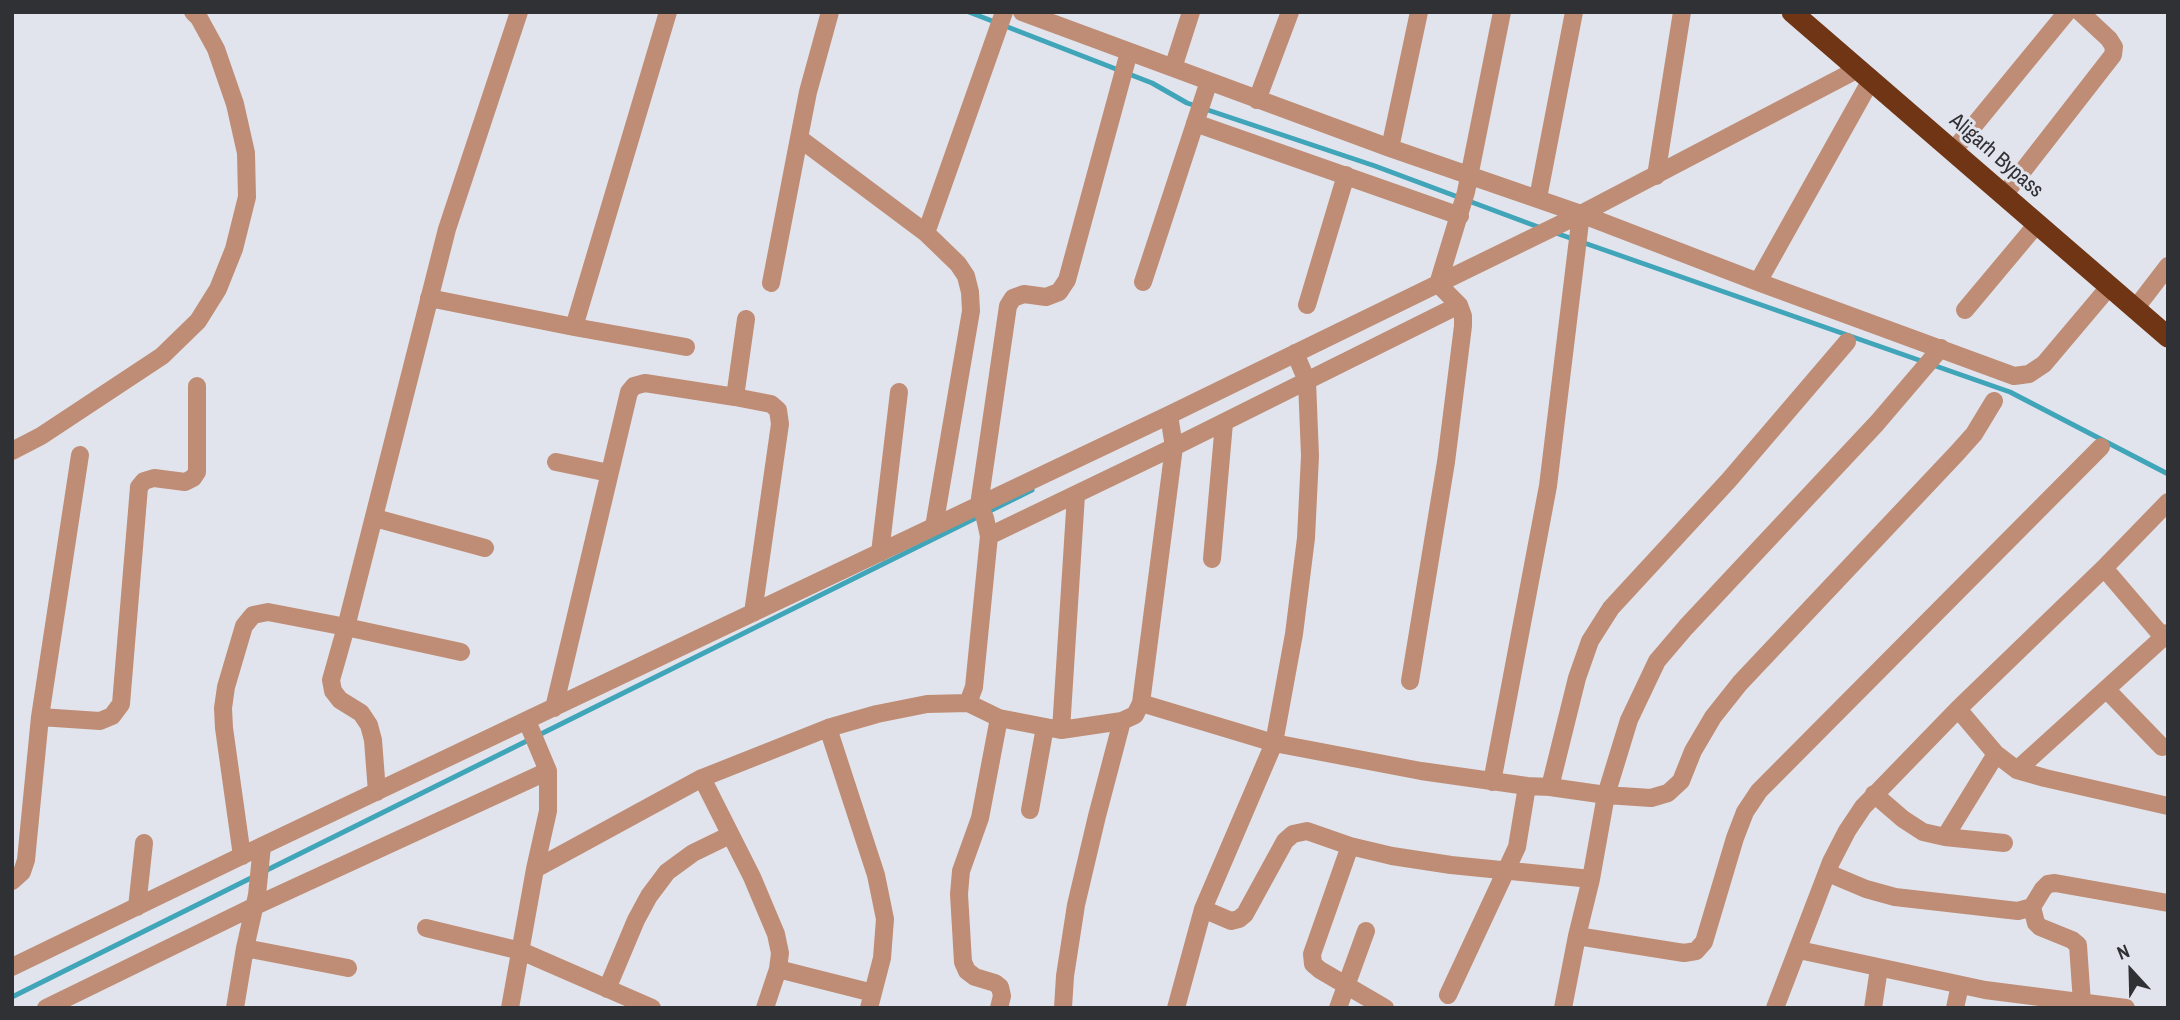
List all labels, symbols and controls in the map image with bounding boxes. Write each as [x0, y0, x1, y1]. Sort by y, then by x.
street label: Aligarh Bypass [1944, 108, 2048, 204]
north arrow [2096, 936, 2166, 1006]
text: N [2113, 937, 2133, 966]

